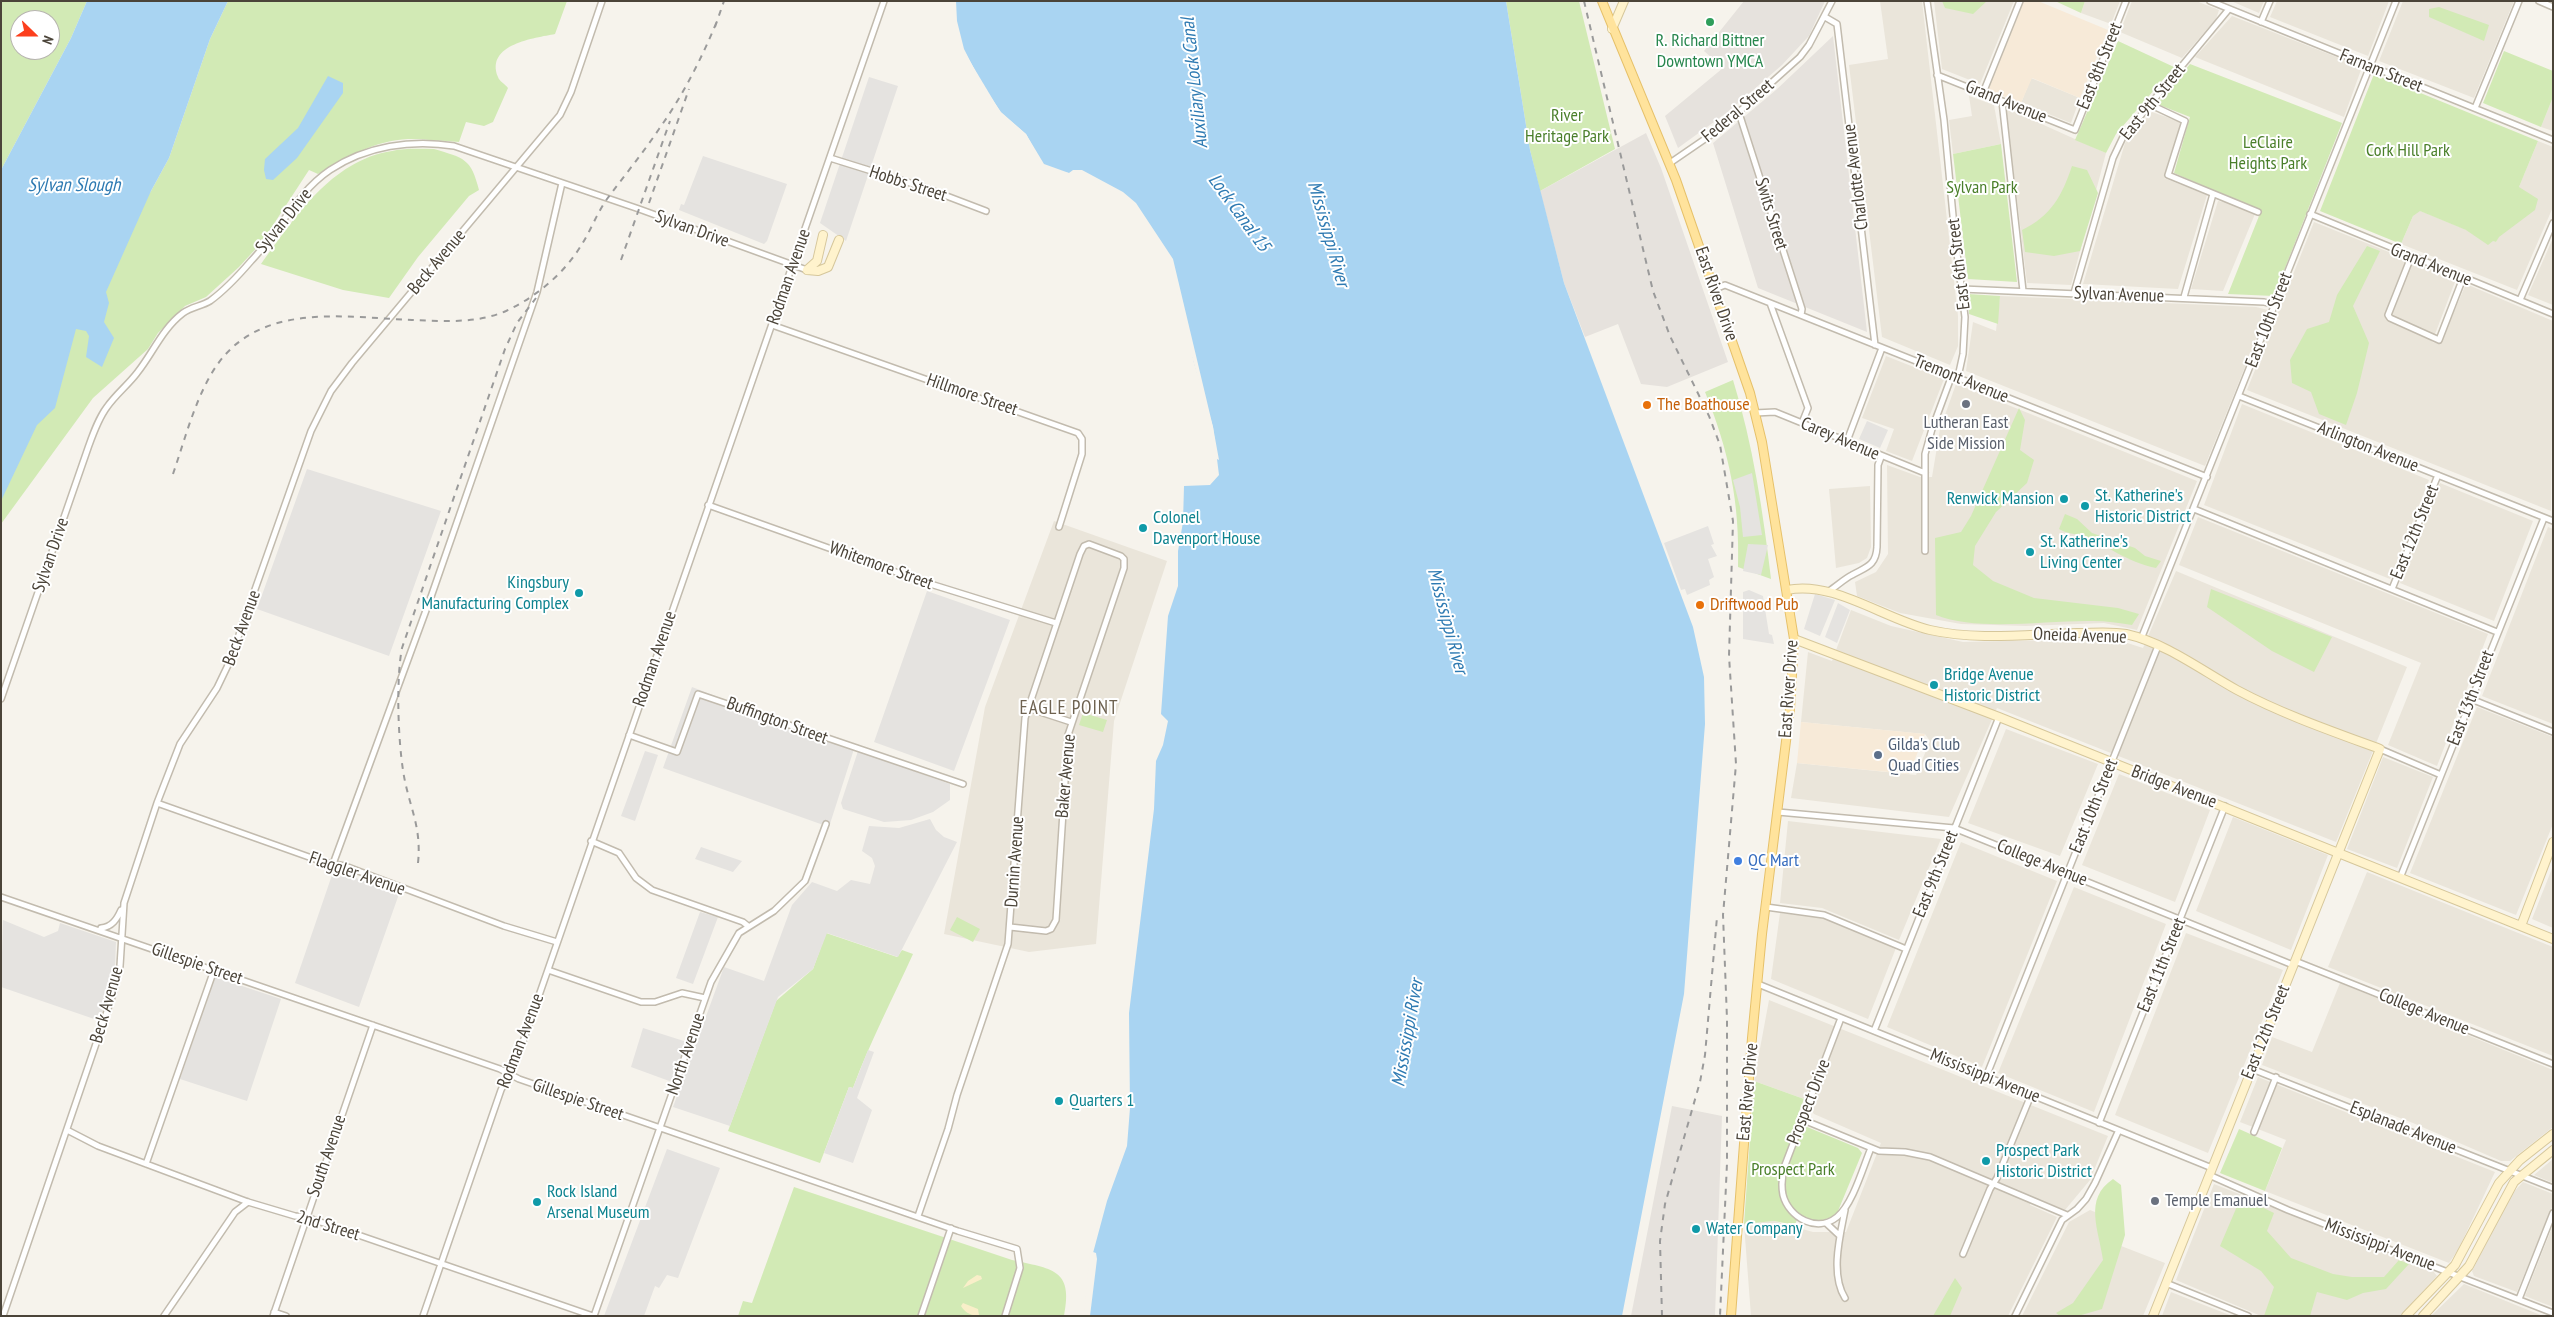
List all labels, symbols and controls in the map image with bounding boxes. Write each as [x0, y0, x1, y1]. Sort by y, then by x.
north arrow [10, 10, 60, 60]
water label: Auxiliary Lock Canal [1177, 16, 1213, 150]
marker: R. Richard Bittner Downtown YMCA [1704, 16, 1716, 28]
street label: East 8th Street [2073, 19, 2127, 113]
place label: R. Richard Bittner Downtown YMCA [1656, 30, 1764, 72]
text: N [38, 33, 58, 47]
street label: Farnam Street [2336, 45, 2426, 97]
street label: East 9th Street [2116, 60, 2190, 144]
street label: Federal Street [1698, 75, 1778, 147]
street label: Grand Avenue [1962, 76, 2050, 128]
park label: River Heritage Park [1525, 105, 1609, 148]
street label: Charlotte Avenue [1839, 123, 1873, 231]
park label: LeClaire Heights Park [2229, 132, 2307, 174]
park label: Cork Hill Park [2366, 140, 2450, 162]
street label: Hobbs Street [867, 161, 949, 207]
water label: Lock Canal 15 [1203, 170, 1275, 256]
water label: Sylvan Slough [28, 175, 120, 197]
street label: Swits Street [1750, 175, 1792, 253]
park label: Sylvan Park [1946, 177, 2018, 199]
water label: Mississippi River [1302, 179, 1354, 289]
street label: Sylvan Drive [251, 184, 317, 258]
street label: Sylvan Drive [652, 206, 732, 252]
street label: East 6th Street [1943, 217, 1975, 311]
street label: Beck Avenue [403, 225, 471, 299]
street label: Rodman Avenue [763, 226, 815, 328]
street label: Grand Avenue [2387, 239, 2475, 291]
street label: East River Drive [1690, 244, 1742, 344]
street label: East 10th Street [2241, 269, 2297, 371]
street label: Sylvan Avenue [2074, 283, 2164, 307]
street label: Tremont Avenue [1910, 350, 2012, 408]
street label: Hillmore Street [924, 369, 1020, 421]
place label: The Boathouse [1657, 394, 1750, 416]
marker: Lutheran East Side Mission [1960, 398, 1972, 410]
marker: The Boathouse [1641, 399, 1653, 411]
place label: Lutheran East Side Mission [1923, 412, 2009, 454]
street label: Carey Avenue [1797, 413, 1883, 465]
street label: Arlington Avenue [2314, 417, 2422, 477]
street label: East 12th Street [2386, 482, 2444, 582]
place label: St. Katherine's Historic District [2095, 485, 2191, 528]
place label: Renwick Mansion [1947, 488, 2054, 510]
marker: Renwick Mansion [2058, 493, 2070, 505]
marker: St. Katherine's Historic District [2079, 500, 2091, 512]
place label: Colonel Davenport House [1153, 507, 1260, 550]
street label: Sylvan Drive [28, 515, 74, 595]
marker: Colonel Davenport House [1137, 522, 1149, 534]
place label: St. Katherine's Living Center [2040, 531, 2128, 574]
street label: Whitemore Street [826, 537, 936, 595]
marker: St. Katherine's Living Center [2024, 546, 2036, 558]
water label: Mississippi River [1422, 566, 1472, 676]
place label: Kingsbury Manufacturing Complex [422, 572, 569, 614]
street label: Beck Avenue [218, 587, 266, 669]
marker: Kingsbury Manufacturing Complex [573, 587, 585, 599]
place label: Driftwood Pub [1710, 594, 1799, 616]
marker: Driftwood Pub [1694, 599, 1706, 611]
street label: Rodman Avenue [629, 608, 681, 710]
street label: Oneida Avenue [2033, 624, 2127, 648]
street label: East River Drive [1775, 639, 1803, 739]
street label: East 13th Street [2443, 647, 2499, 749]
place label: Bridge Avenue Historic District [1944, 664, 2040, 706]
marker: Bridge Avenue Historic District [1928, 679, 1940, 691]
street label: Buffington Street [723, 693, 831, 749]
district label: EAGLE POINT [1018, 698, 1120, 720]
street label: Baker Avenue [1052, 733, 1080, 819]
place label: Gilda's Club Quad Cities [1888, 734, 1960, 776]
marker: Gilda's Club Quad Cities [1872, 749, 1884, 761]
street label: East 10th Street [2065, 756, 2123, 856]
street label: Bridge Avenue [2128, 761, 2220, 813]
street label: Durnin Avenue [1001, 816, 1029, 908]
street label: East 9th Street [1909, 827, 1963, 921]
street label: College Avenue [1994, 835, 2090, 891]
street label: Flaggler Avenue [306, 847, 408, 901]
place label: QC Mart [1748, 850, 1799, 872]
marker: QC Mart [1732, 855, 1744, 867]
street label: East 11th Street [2133, 915, 2191, 1015]
street label: Gillespie Street [149, 938, 245, 990]
street label: Beck Avenue [86, 964, 128, 1046]
water label: Mississippi River [1387, 978, 1429, 1088]
street label: East 12th Street [2237, 982, 2295, 1082]
street label: College Avenue [2376, 984, 2472, 1040]
street label: Rodman Avenue [493, 991, 549, 1091]
street label: North Avenue [662, 1010, 710, 1098]
street label: East River Drive [1733, 1042, 1763, 1142]
street label: Mississippi Avenue [1927, 1044, 2043, 1108]
street label: Prospect Drive [1783, 1056, 1835, 1148]
street label: Gillespie Street [530, 1074, 626, 1126]
place label: Quarters 1 [1069, 1090, 1134, 1112]
marker: Quarters 1 [1053, 1095, 1065, 1107]
street label: Esplanade Avenue [2347, 1097, 2459, 1159]
street label: South Avenue [303, 1112, 351, 1200]
place label: Prospect Park Historic District [1996, 1140, 2092, 1182]
marker: Prospect Park Historic District [1980, 1155, 1992, 1167]
park label: Prospect Park [1751, 1159, 1835, 1181]
place label: Rock Island Arsenal Museum [547, 1181, 649, 1224]
place label: Temple Emanuel [2165, 1190, 2268, 1212]
marker: Temple Emanuel [2149, 1195, 2161, 1207]
marker: Rock Island Arsenal Museum [531, 1196, 543, 1208]
street label: 2nd Street [294, 1206, 362, 1246]
street label: Mississippi Avenue [2322, 1214, 2438, 1276]
place label: Water Company [1706, 1218, 1803, 1240]
marker: Water Company [1690, 1223, 1702, 1235]

